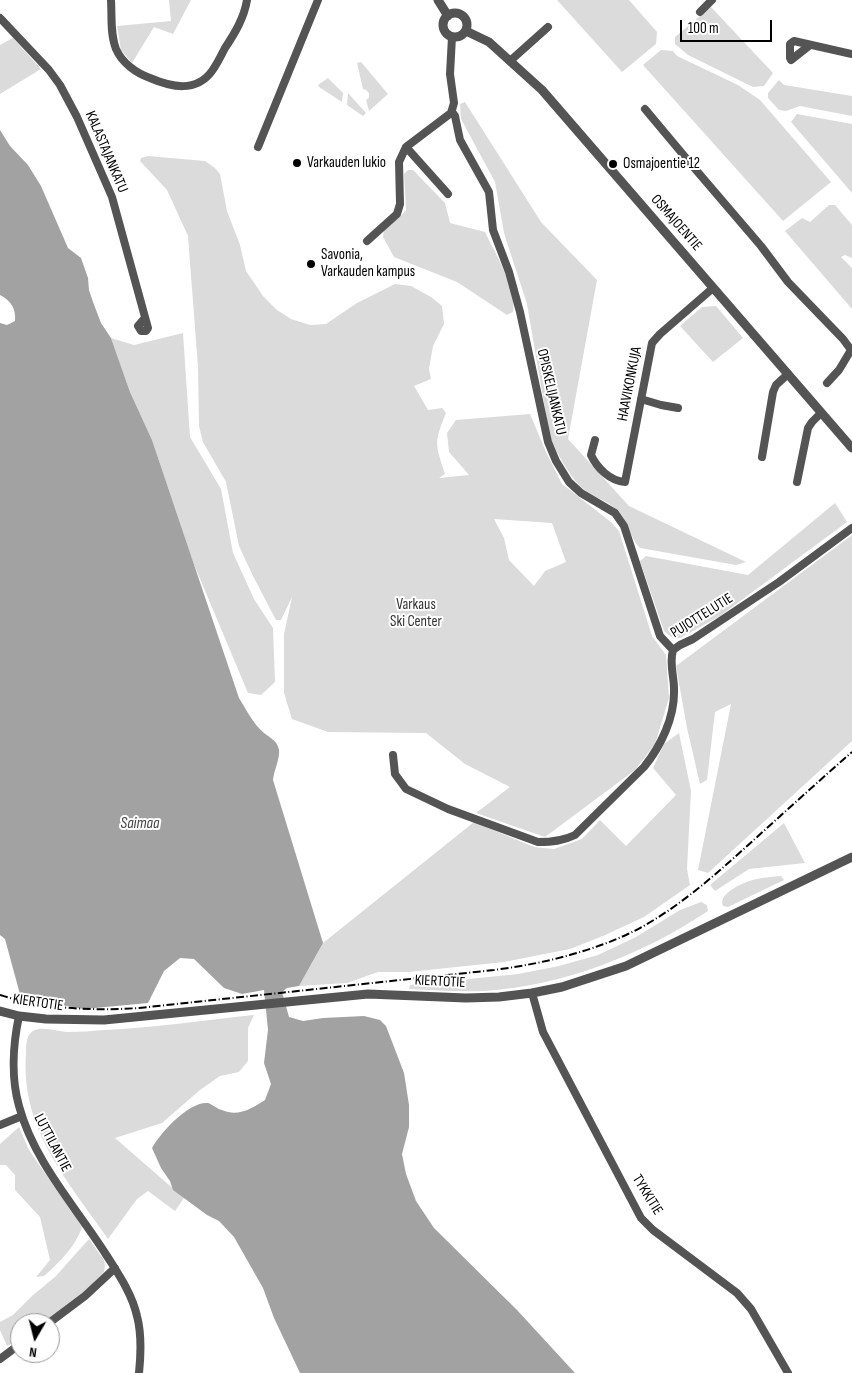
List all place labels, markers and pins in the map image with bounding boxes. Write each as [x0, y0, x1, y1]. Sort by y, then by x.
place label: Varkauden lukio [307, 154, 386, 172]
place label: Osmajoentie 12 [623, 155, 700, 173]
marker: Varkauden lukio [291, 157, 303, 169]
marker: Osmajoentie 12 [607, 158, 619, 170]
place label: Savonia, Varkauden kampus [321, 246, 415, 281]
marker: Savonia, Varkauden kampus [305, 258, 317, 270]

